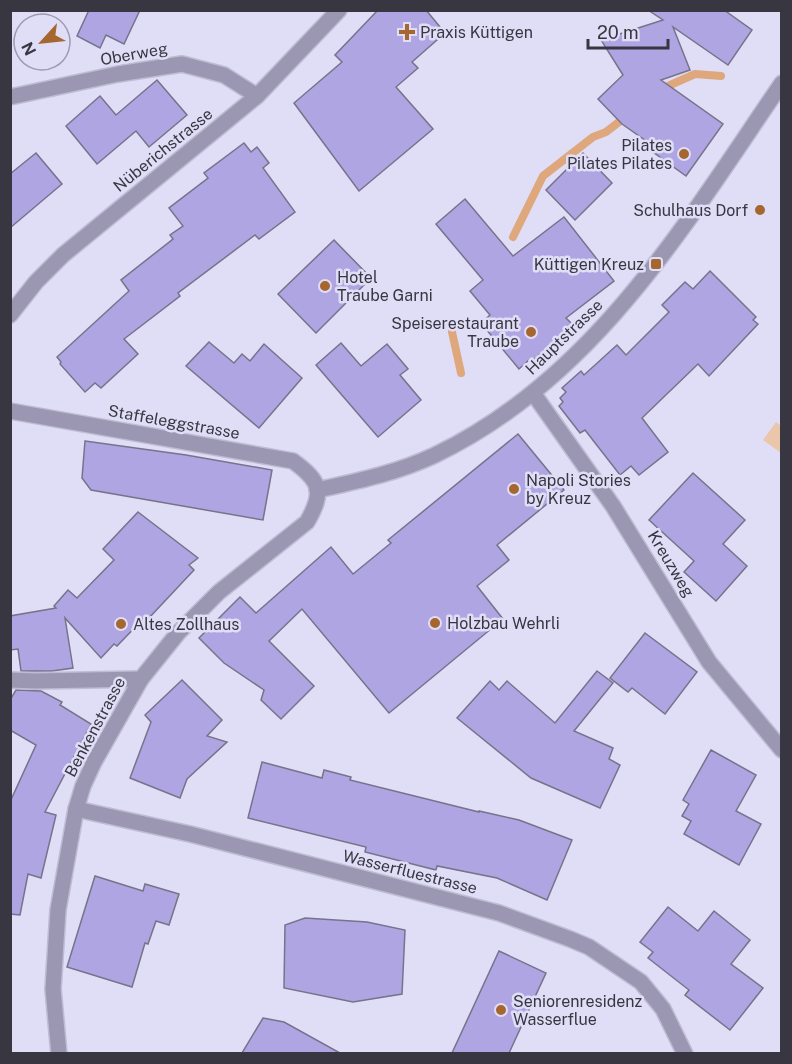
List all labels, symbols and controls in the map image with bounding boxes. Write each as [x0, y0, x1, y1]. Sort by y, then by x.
north arrow [12, 12, 72, 72]
scale bar [588, 12, 668, 50]
text: 20 m [597, 22, 639, 43]
marker: Praxis Küttigen [398, 23, 416, 41]
place label: Praxis Küttigen [420, 23, 533, 42]
text: N [18, 39, 40, 58]
street label: Oberweg [99, 39, 169, 69]
street label: Nüberichstrasse [110, 104, 216, 196]
place label: Pilates Pilates Pilates [567, 136, 672, 173]
marker: Pilates Pilates Pilates [677, 147, 691, 161]
place label: Schulhaus Dorf [633, 201, 748, 220]
marker: Schulhaus Dorf [753, 203, 767, 217]
place label: Küttigen Kreuz [534, 255, 644, 274]
marker: Küttigen Kreuz [649, 257, 663, 271]
place label: Hotel Traube Garni [337, 268, 433, 305]
marker: Hotel Traube Garni [318, 279, 332, 293]
street label: Hauptstrasse [521, 295, 607, 379]
place label: Speiserestaurant Traube [391, 314, 519, 351]
marker: Speiserestaurant Traube [524, 325, 538, 339]
street label: Staffeleggstrasse [107, 401, 241, 443]
place label: Napoli Stories by Kreuz [526, 471, 631, 508]
marker: Napoli Stories by Kreuz [507, 482, 521, 496]
street label: Kreuzweg [644, 527, 698, 601]
place label: Holzbau Wehrli [447, 614, 560, 633]
place label: Altes Zollhaus [133, 615, 239, 634]
marker: Holzbau Wehrli [428, 616, 442, 630]
marker: Altes Zollhaus [114, 617, 128, 631]
street label: Benkenstrasse [61, 674, 129, 780]
street label: Wasserfluestrasse [341, 846, 479, 898]
place label: Seniorenresidenz Wasserflue [513, 992, 642, 1029]
marker: Seniorenresidenz Wasserflue [494, 1003, 508, 1017]

